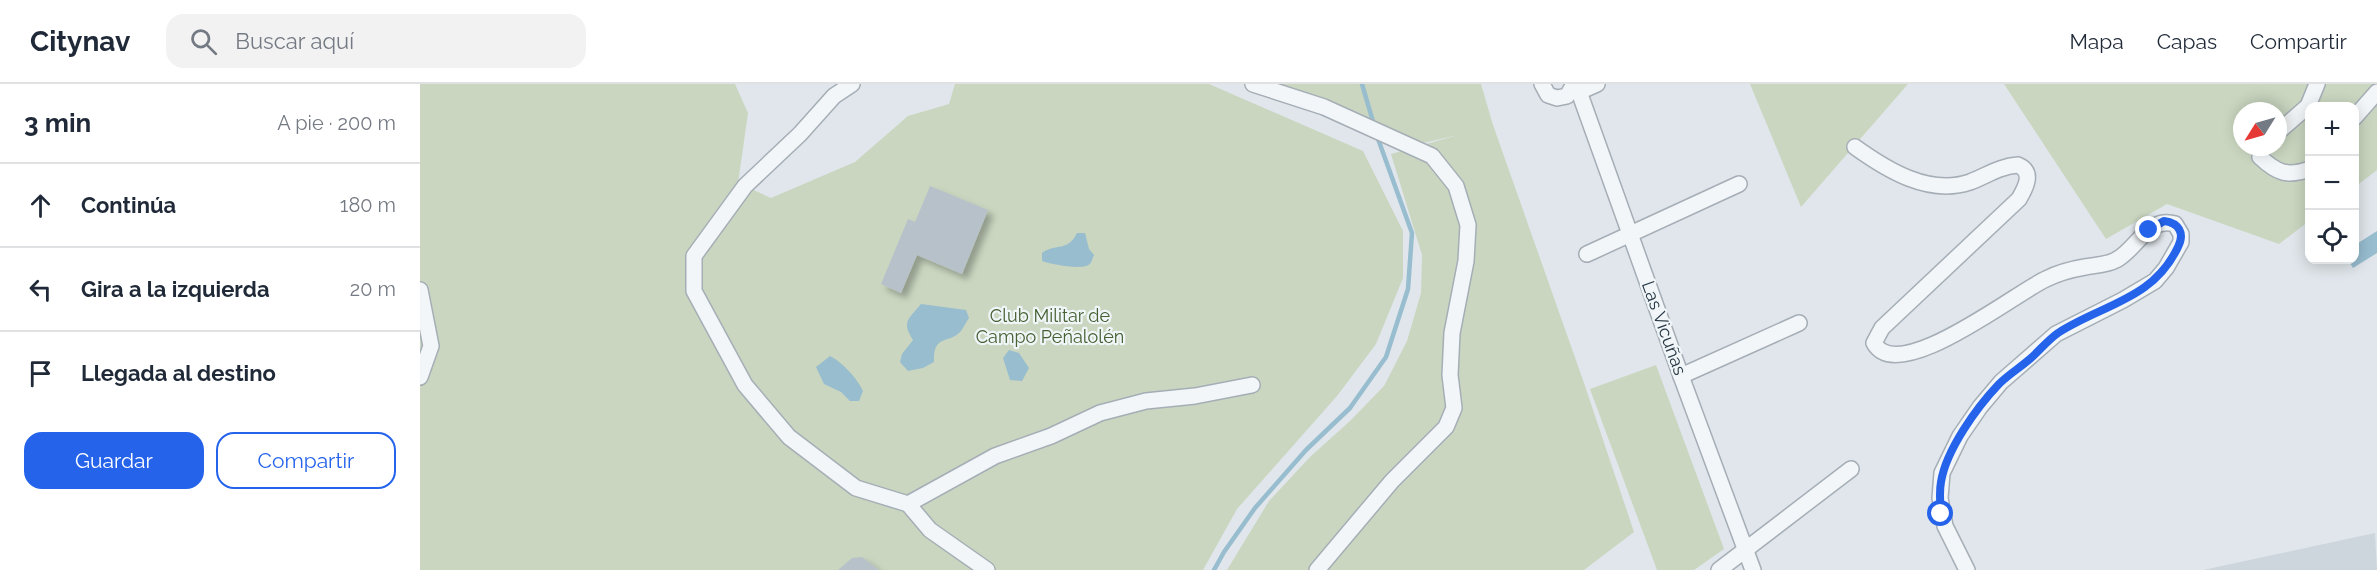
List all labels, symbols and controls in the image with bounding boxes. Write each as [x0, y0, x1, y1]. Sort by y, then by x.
search box [166, 14, 586, 68]
text: Citynav [30, 25, 130, 58]
icon: search [187, 25, 220, 58]
text: Buscar aquí [235, 28, 354, 54]
text: Mapa [2069, 29, 2124, 54]
text: Capas [2157, 29, 2217, 54]
text: Compartir [2250, 29, 2347, 54]
north arrow [2233, 102, 2287, 156]
map controls [2305, 102, 2359, 264]
button: + [2305, 102, 2359, 156]
text: 3 min [24, 108, 91, 138]
text: A pie · 200 m [277, 111, 396, 135]
button: − [2305, 156, 2359, 210]
icon: ahead [24, 189, 57, 222]
text: Continúa [81, 192, 176, 218]
text: 180 m [340, 193, 396, 217]
button: locate [2305, 210, 2359, 264]
route end [2135, 216, 2161, 242]
icon: left [24, 273, 57, 306]
text: Gira a la izquierda [81, 276, 270, 302]
text: 20 m [350, 277, 396, 301]
street label: Las Vicuñas [1638, 278, 1691, 378]
park label: Club Militar de Campo Peñalolén [976, 305, 1124, 347]
icon: arrive [24, 357, 57, 390]
text: Llegada al destino [81, 360, 276, 386]
button: Guardar [24, 432, 204, 489]
button: Compartir [216, 432, 396, 489]
route start [1927, 500, 1953, 526]

